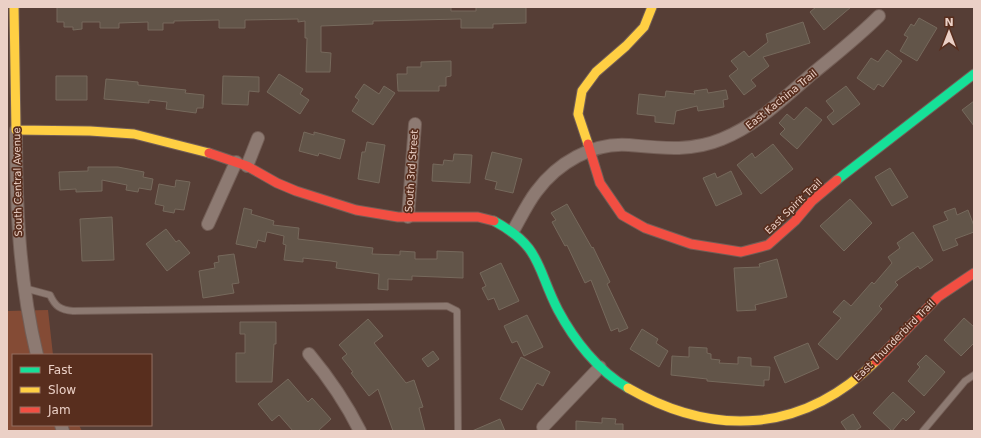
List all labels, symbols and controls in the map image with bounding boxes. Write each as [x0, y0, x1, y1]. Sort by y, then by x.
north arrow [929, 12, 969, 52]
text: N [944, 16, 954, 29]
street label: East Kachina Trail [744, 67, 819, 131]
street label: South Central Avenue [11, 127, 24, 237]
street label: South 3rd Street [403, 129, 420, 213]
street label: East Spirit Trail [763, 176, 824, 236]
street label: East Thunderbird Trail [852, 298, 937, 383]
legend [12, 354, 152, 426]
text: Fast [48, 363, 72, 377]
text: Slow [48, 383, 76, 397]
text: Jam [47, 403, 71, 417]

